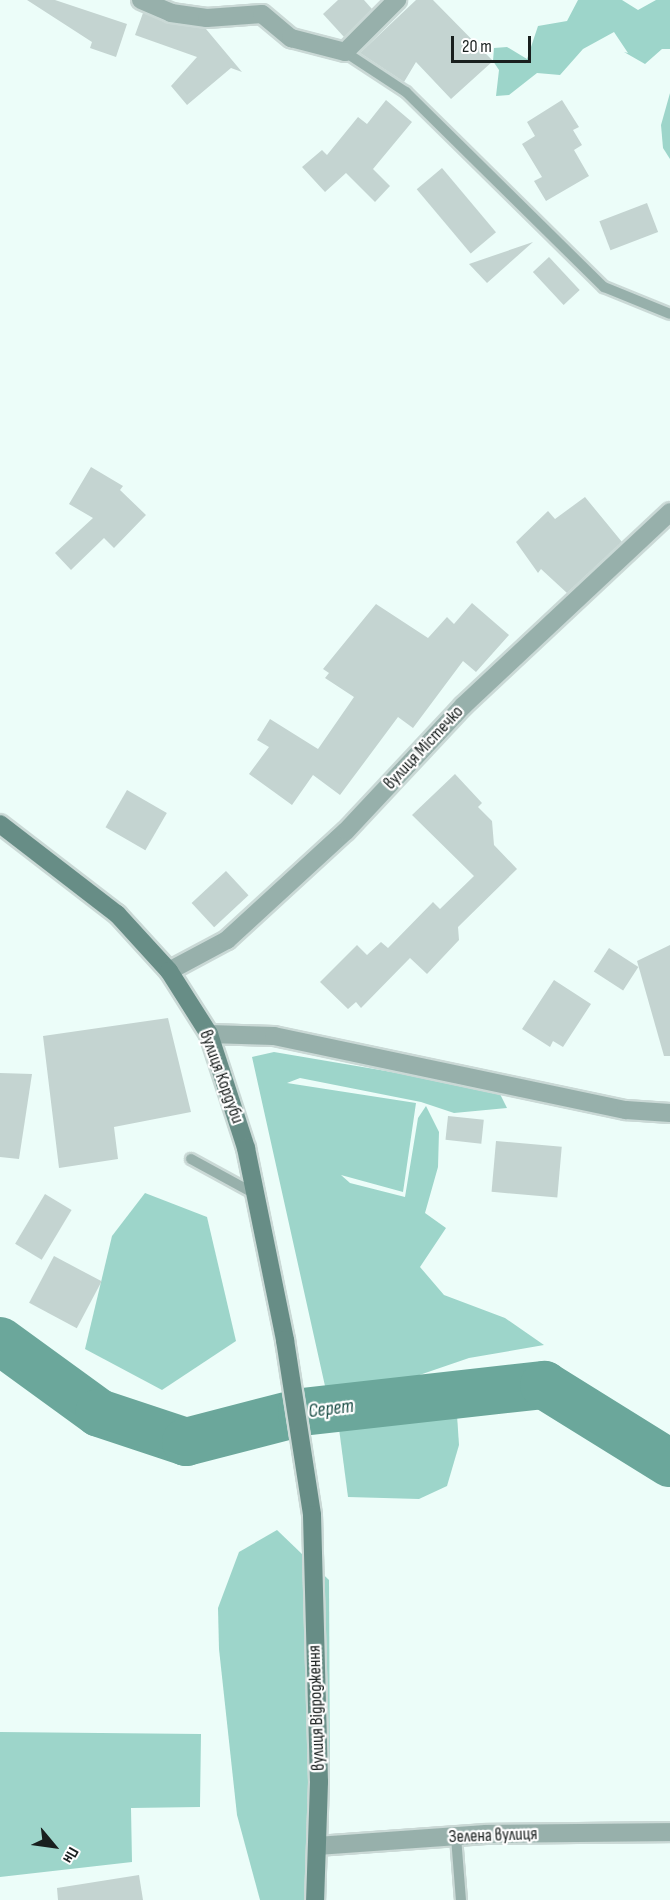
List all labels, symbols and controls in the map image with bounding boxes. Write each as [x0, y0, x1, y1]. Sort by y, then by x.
scale bar [454, 24, 534, 62]
text: 20 m [462, 36, 492, 57]
street label: вулиця Містечко [380, 702, 468, 794]
street label: вулиця Кордуби [194, 1027, 248, 1127]
water label: Серет [307, 1394, 355, 1424]
street label: вулиця Відродження [304, 1645, 330, 1771]
north arrow [24, 1816, 84, 1876]
street label: Зелена вулиця [448, 1824, 538, 1848]
text: Пн [58, 1844, 82, 1866]

